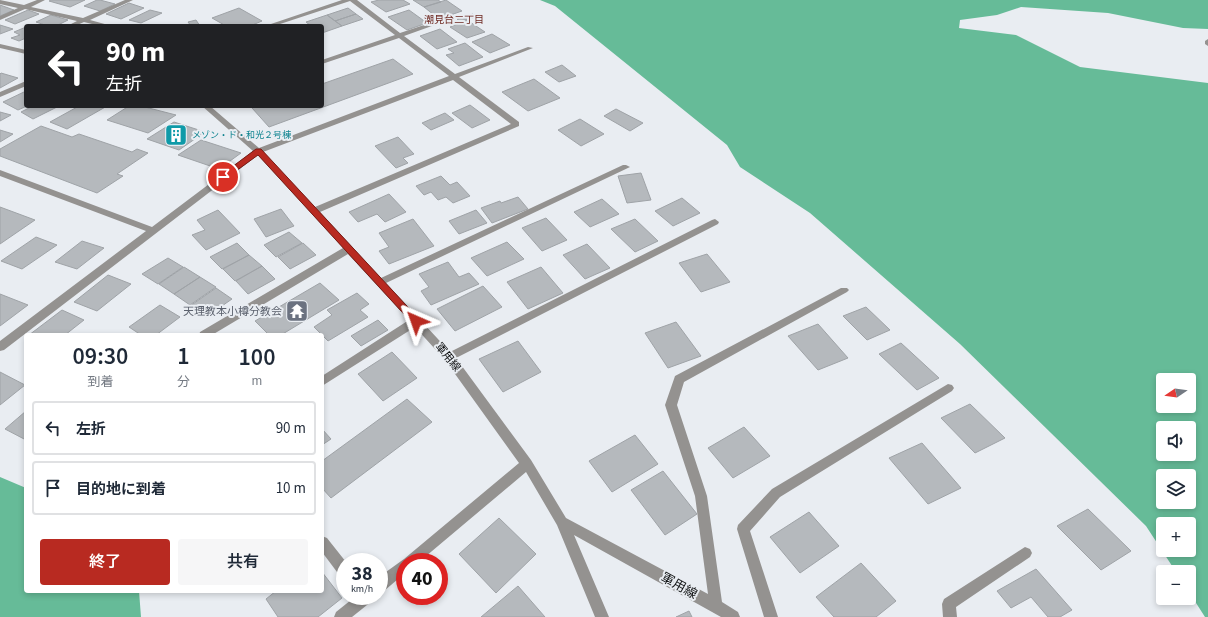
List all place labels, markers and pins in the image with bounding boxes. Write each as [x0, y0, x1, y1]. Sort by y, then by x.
building icon: メゾン・ド・和光２号棟 [163, 122, 189, 148]
place label: メゾン・ド・和光２号棟 [192, 129, 292, 142]
pin [206, 160, 240, 194]
temple icon: 天理教本小樽分教会 [284, 298, 310, 324]
place label: 天理教本小樽分教会 [183, 304, 282, 319]

